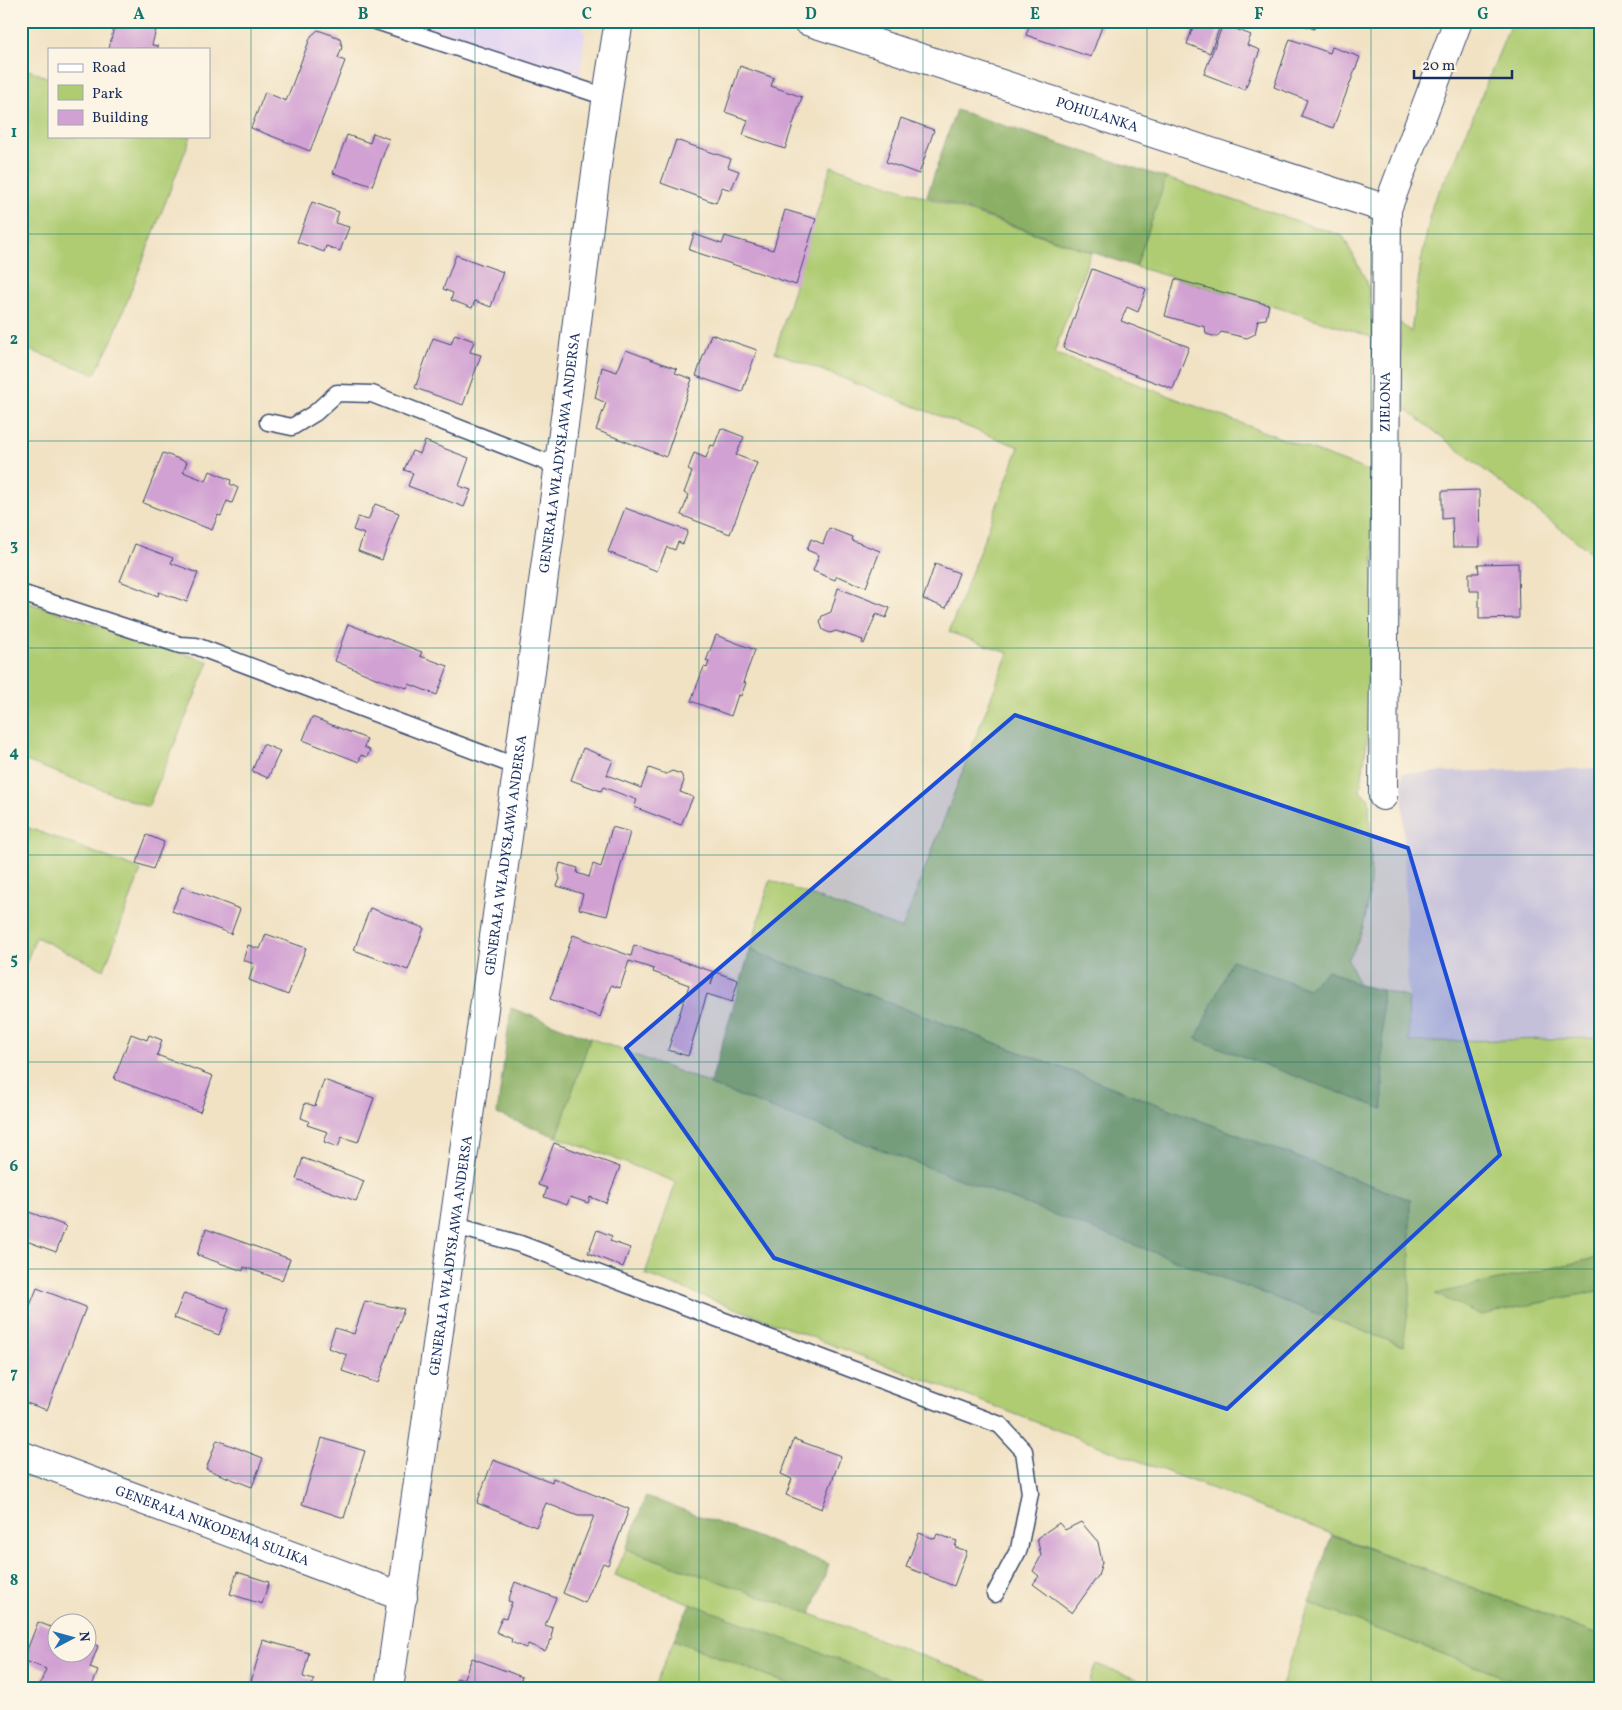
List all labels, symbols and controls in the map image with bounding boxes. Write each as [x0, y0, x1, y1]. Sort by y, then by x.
text: A [133, 4, 145, 26]
text: B [358, 4, 369, 26]
text: C [582, 4, 592, 26]
text: D [805, 4, 817, 26]
text: E [1030, 4, 1040, 26]
text: F [1254, 4, 1264, 26]
text: G [1477, 4, 1489, 26]
legend [48, 48, 210, 138]
scale bar [1414, 48, 1512, 80]
text: 20 m [1422, 56, 1455, 77]
text: Road [92, 58, 126, 79]
text: Park [92, 84, 123, 105]
street label: POHULANKA [1053, 93, 1141, 137]
text: Building [92, 108, 149, 129]
text: 1 [11, 122, 17, 144]
text: 2 [10, 329, 18, 351]
street label: GENERAŁA WŁADYSŁAWA ANDERSA [535, 331, 585, 574]
street label: ZIELONA [1376, 372, 1395, 432]
text: 3 [10, 535, 18, 557]
street label: GENERAŁA WŁADYSŁAWA ANDERSA [480, 734, 532, 977]
text: 4 [9, 742, 19, 764]
text: 5 [10, 949, 18, 971]
street label: GENERAŁA WŁADYSŁAWA ANDERSA [425, 1134, 477, 1377]
text: 6 [10, 1156, 19, 1178]
text: 7 [10, 1363, 18, 1385]
street label: GENERAŁA NIKODEMA SULIKA [112, 1481, 312, 1571]
text: 8 [10, 1570, 18, 1592]
north arrow [48, 1612, 98, 1662]
text: N [73, 1631, 93, 1643]

